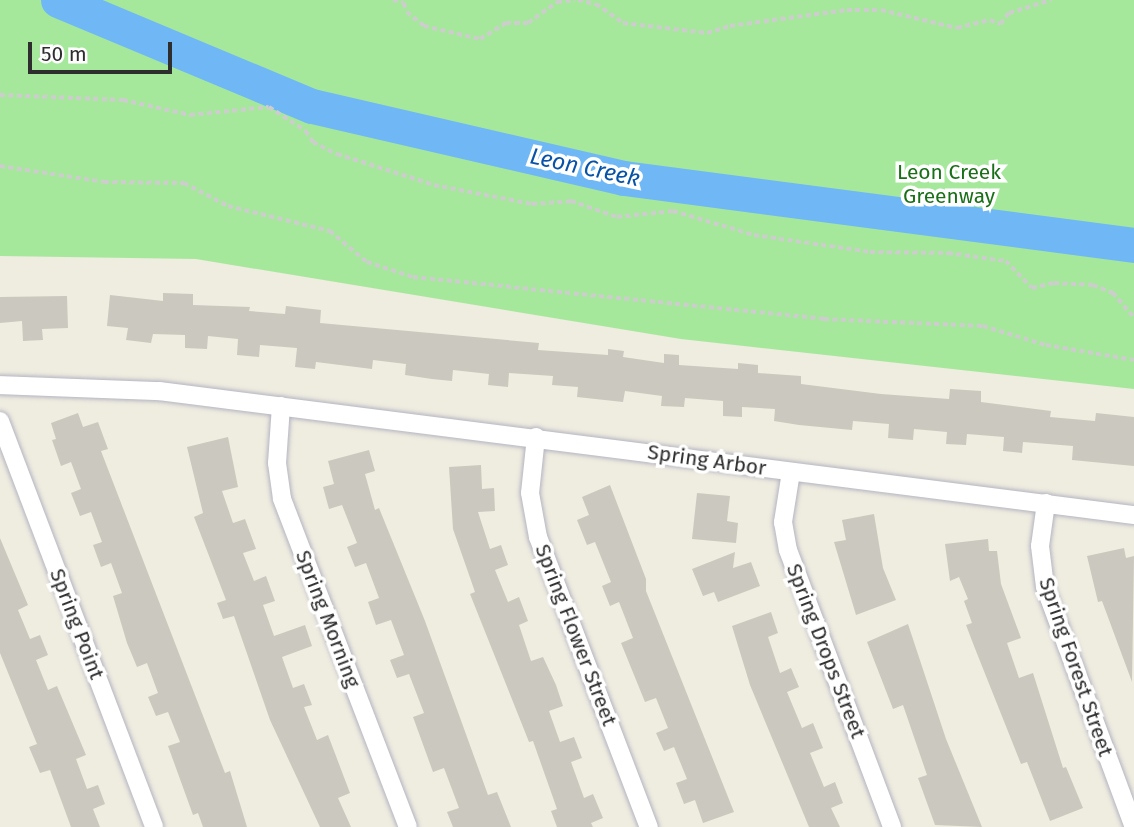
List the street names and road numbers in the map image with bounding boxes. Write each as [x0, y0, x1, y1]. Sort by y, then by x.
street label: Spring Arbor [646, 439, 768, 481]
street label: Spring Flower Street [530, 541, 622, 729]
street label: Spring Morning [290, 547, 366, 691]
street label: Spring Drops Street [781, 560, 871, 742]
street label: Spring Point [44, 565, 110, 683]
street label: Spring Forest Street [1034, 574, 1118, 760]

